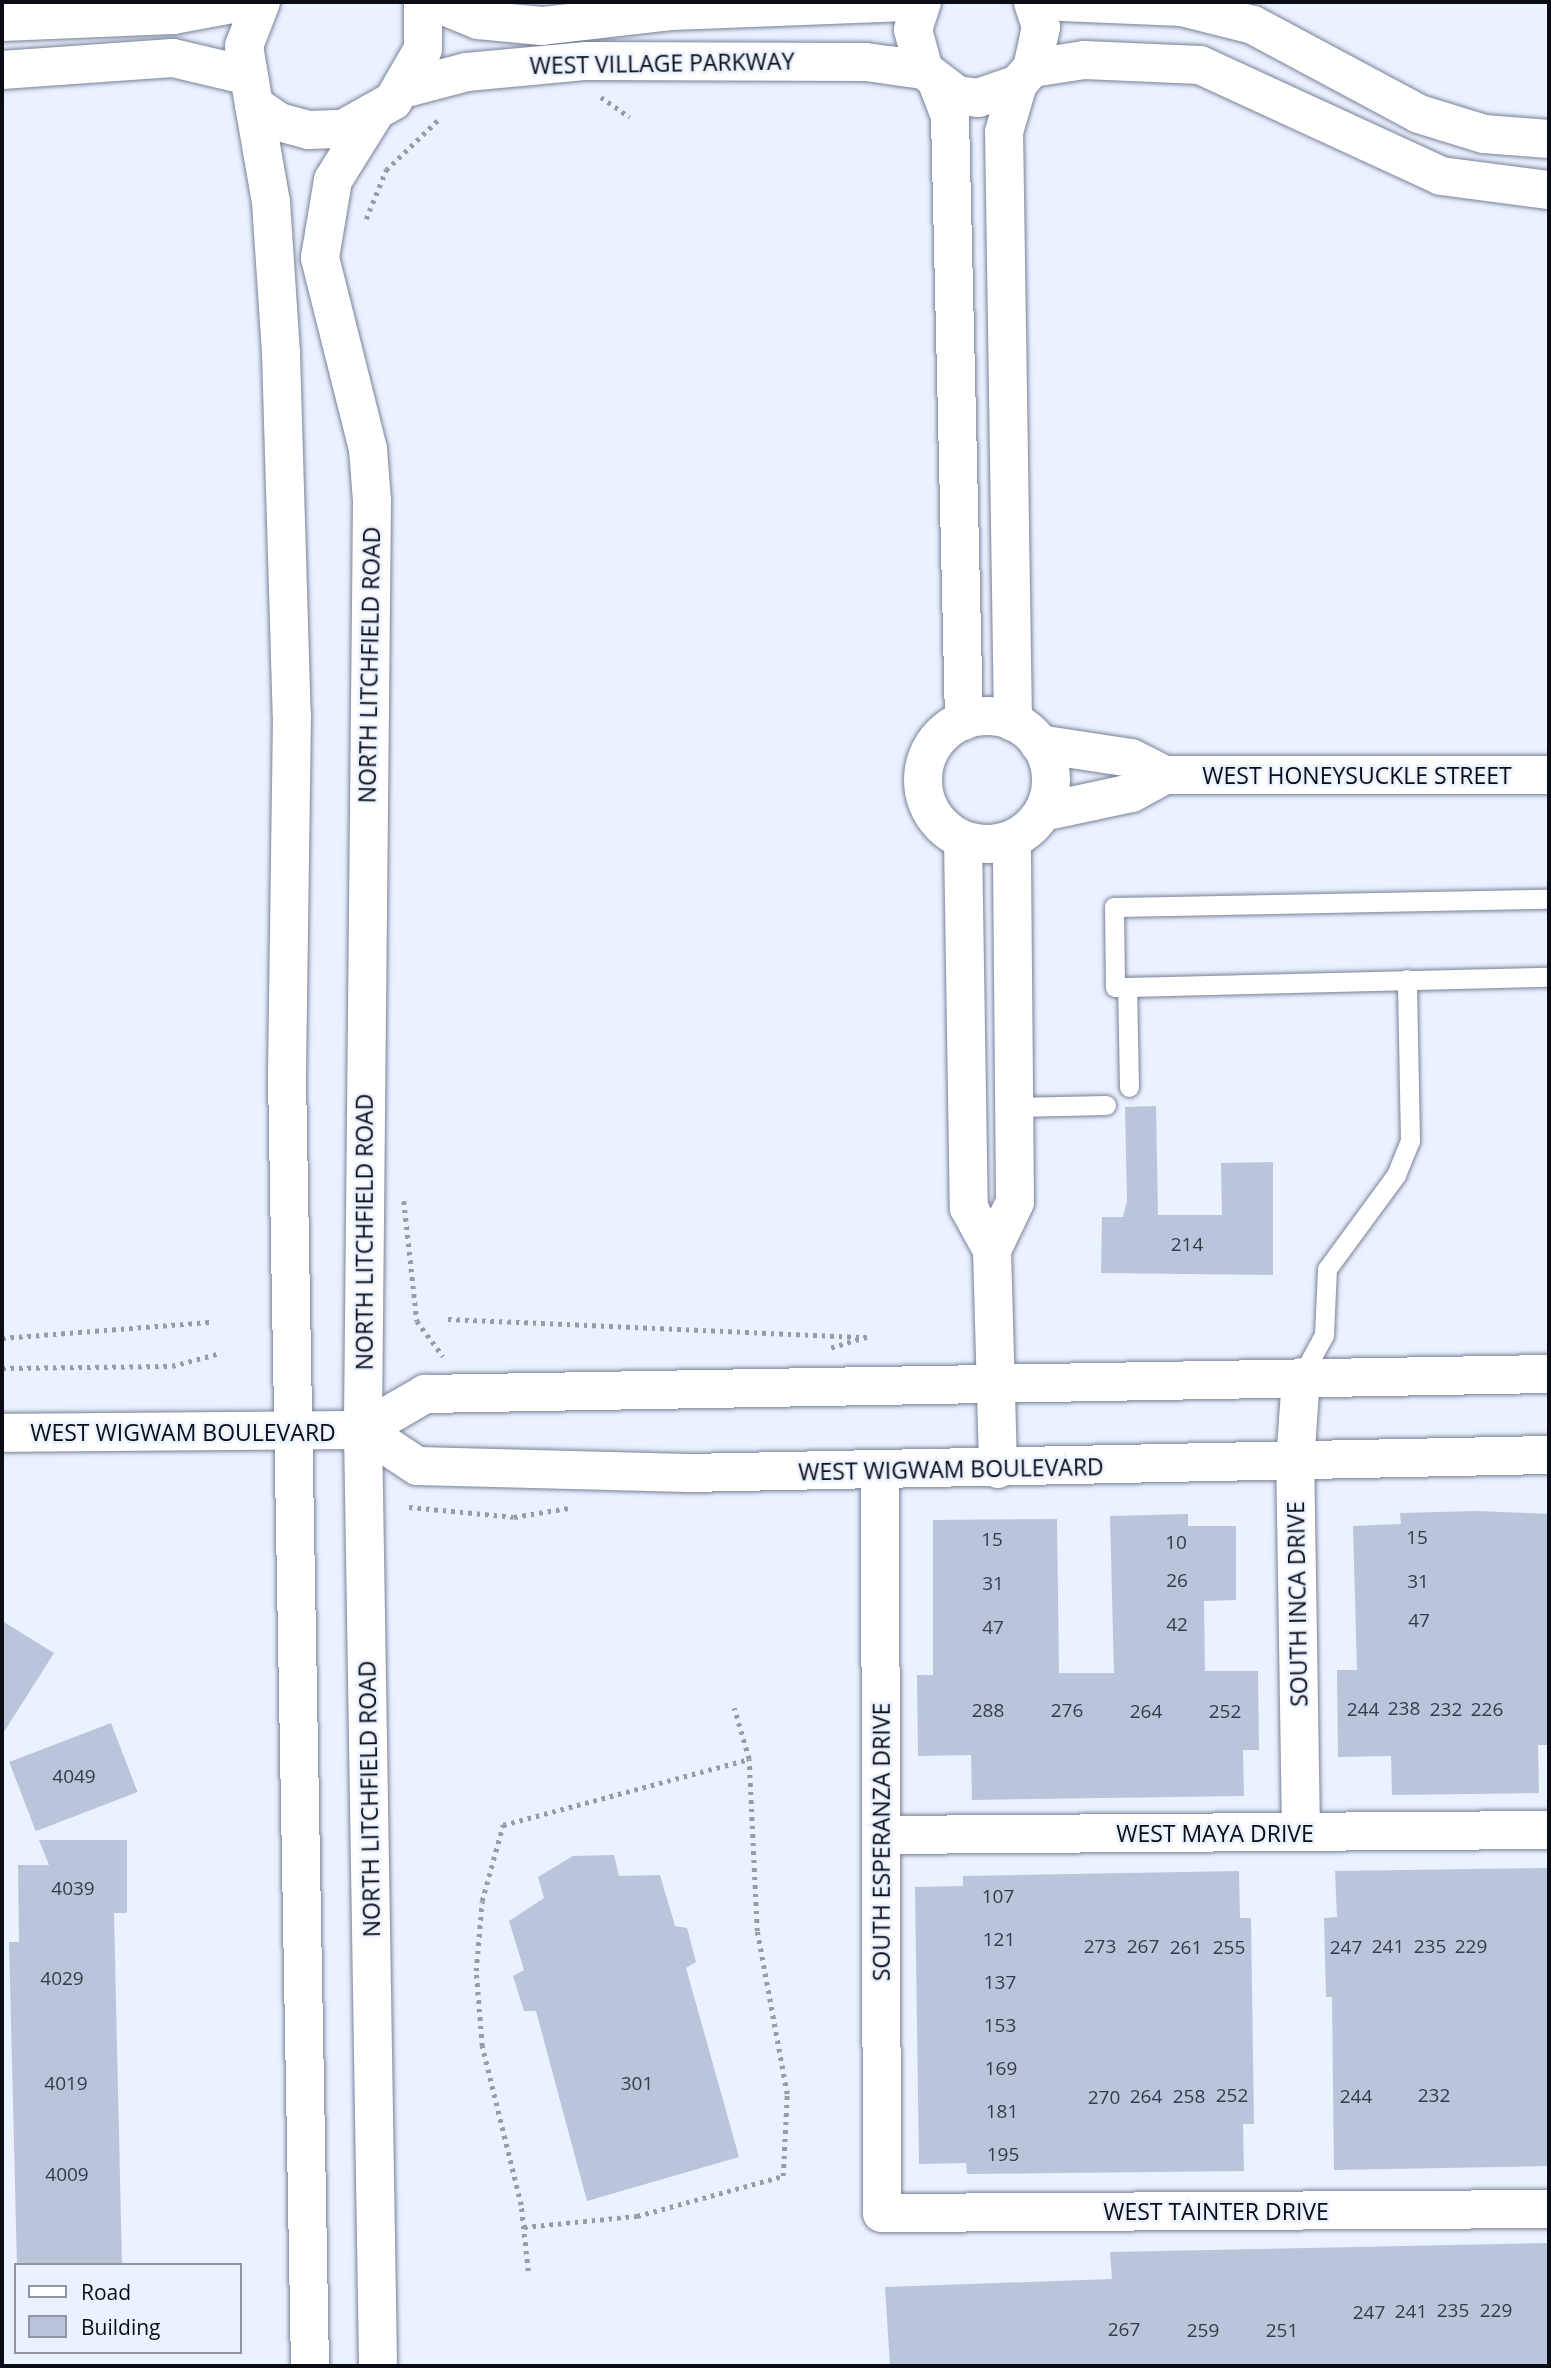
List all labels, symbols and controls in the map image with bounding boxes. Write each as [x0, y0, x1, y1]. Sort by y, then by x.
street label: WEST VILLAGE PARKWAY [529, 47, 795, 79]
street label: NORTH LITCHFIELD ROAD [353, 526, 385, 804]
street label: WEST HONEYSUCKLE STREET [1202, 761, 1512, 789]
street label: NORTH LITCHFIELD ROAD [350, 1094, 378, 1370]
house number: 214 [1171, 1234, 1203, 1256]
street label: WEST WIGWAM BOULEVARD [30, 1418, 336, 1446]
street label: WEST WIGWAM BOULEVARD [798, 1453, 1104, 1485]
street label: SOUTH INCA DRIVE [1281, 1501, 1313, 1707]
house number: 15 [1406, 1527, 1428, 1549]
house number: 15 [981, 1529, 1003, 1551]
house number: 10 [1165, 1532, 1187, 1554]
house number: 26 [1166, 1570, 1188, 1592]
house number: 31 [1407, 1571, 1429, 1593]
house number: 31 [982, 1573, 1004, 1595]
house number: 47 [1408, 1610, 1430, 1632]
house number: 42 [1166, 1614, 1188, 1636]
house number: 47 [982, 1617, 1004, 1639]
street label: NORTH LITCHFIELD ROAD [353, 1660, 385, 1938]
house number: 238 [1388, 1698, 1420, 1720]
house number: 244 [1347, 1699, 1379, 1721]
house number: 232 [1430, 1699, 1462, 1721]
house number: 226 [1471, 1699, 1503, 1721]
house number: 288 [972, 1700, 1004, 1722]
house number: 276 [1051, 1700, 1083, 1722]
house number: 264 [1130, 1701, 1162, 1723]
house number: 252 [1209, 1701, 1241, 1723]
street label: SOUTH ESPERANZA DRIVE [867, 1703, 895, 1981]
house number: 4049 [52, 1766, 96, 1788]
street label: WEST MAYA DRIVE [1116, 1819, 1314, 1847]
house number: 4039 [51, 1878, 95, 1900]
house number: 107 [982, 1886, 1014, 1908]
house number: 121 [983, 1929, 1015, 1951]
house number: 273 [1084, 1936, 1116, 1958]
house number: 267 [1127, 1936, 1159, 1958]
house number: 241 [1372, 1936, 1404, 1958]
house number: 235 [1414, 1936, 1446, 1958]
house number: 229 [1455, 1936, 1487, 1958]
house number: 261 [1170, 1937, 1202, 1959]
house number: 255 [1213, 1937, 1245, 1959]
house number: 247 [1330, 1937, 1362, 1959]
house number: 4029 [40, 1968, 84, 1990]
house number: 137 [984, 1972, 1016, 1994]
house number: 153 [984, 2015, 1016, 2037]
house number: 169 [985, 2058, 1017, 2080]
house number: 4019 [44, 2073, 88, 2095]
house number: 301 [621, 2073, 653, 2095]
house number: 252 [1216, 2085, 1248, 2107]
house number: 232 [1418, 2085, 1450, 2107]
house number: 264 [1130, 2086, 1162, 2108]
house number: 258 [1173, 2086, 1205, 2108]
house number: 244 [1340, 2086, 1372, 2108]
house number: 270 [1088, 2087, 1120, 2109]
house number: 181 [986, 2101, 1018, 2123]
house number: 195 [987, 2144, 1019, 2166]
house number: 4009 [45, 2164, 89, 2186]
street label: WEST TAINTER DRIVE [1103, 2197, 1329, 2225]
legend [14, 2263, 242, 2354]
text: Road [81, 2278, 131, 2306]
house number: 235 [1437, 2300, 1469, 2322]
house number: 229 [1480, 2300, 1512, 2322]
house number: 241 [1395, 2301, 1427, 2323]
house number: 247 [1353, 2302, 1385, 2324]
text: Building [81, 2313, 160, 2341]
house number: 267 [1108, 2319, 1140, 2341]
house number: 259 [1187, 2320, 1219, 2342]
house number: 251 [1266, 2320, 1298, 2342]

